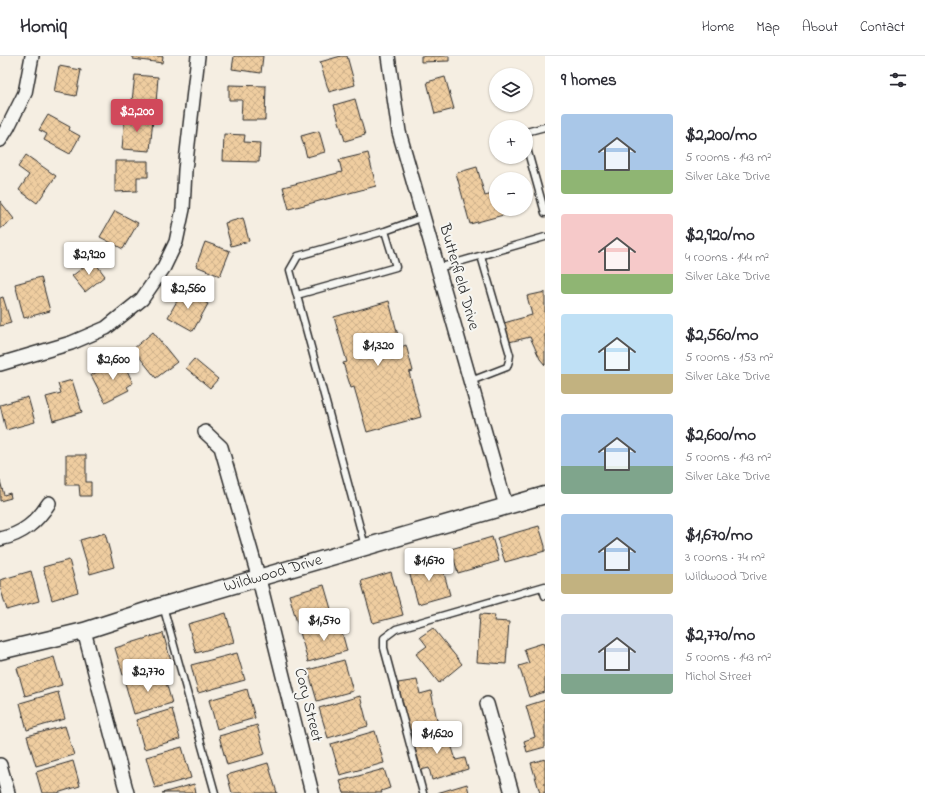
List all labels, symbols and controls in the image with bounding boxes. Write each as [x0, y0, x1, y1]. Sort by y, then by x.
text: Homiq [20, 14, 67, 41]
text: Home [702, 17, 734, 38]
text: Map [756, 17, 780, 38]
text: About [802, 17, 838, 38]
text: Contact [860, 17, 905, 38]
map controls [489, 68, 533, 216]
button: layers [489, 68, 533, 112]
text: 9 homes [561, 68, 617, 93]
icon: filters [887, 69, 909, 91]
pin: $2,200 [104, 99, 170, 133]
text: $2,200 [120, 102, 154, 121]
button: + [489, 120, 533, 164]
text: $2,200/mo [685, 123, 757, 148]
icon: home [593, 130, 641, 178]
text: 5 rooms · 143 m² [685, 148, 771, 167]
text: Silver Lake Drive [685, 167, 770, 186]
button: − [489, 172, 533, 216]
street label: Butterfield Drive [432, 220, 486, 334]
text: $2,920/mo [685, 223, 755, 248]
icon: home [593, 230, 641, 278]
pin: $2,920 [56, 242, 122, 276]
text: $2,920 [73, 245, 105, 264]
text: 4 rooms · 144 m² [685, 248, 769, 267]
text: Silver Lake Drive [685, 267, 770, 286]
pin: $2,560 [155, 276, 221, 310]
text: $2,560 [170, 279, 206, 298]
text: $2,560/mo [685, 323, 759, 348]
icon: home [593, 330, 641, 378]
pin: $1,320 [345, 333, 411, 367]
text: $1,320 [362, 336, 394, 355]
pin: $2,600 [80, 347, 146, 381]
text: 5 rooms · 153 m² [685, 348, 773, 367]
text: $2,600 [96, 350, 130, 369]
text: Silver Lake Drive [685, 367, 770, 386]
text: $2,600/mo [685, 423, 756, 448]
icon: home [593, 430, 641, 478]
text: 5 rooms · 143 m² [685, 448, 771, 467]
text: Silver Lake Drive [685, 467, 770, 486]
text: $1,670/mo [685, 523, 753, 548]
icon: home [593, 530, 641, 578]
street label: Wildwood Drive [221, 548, 326, 599]
pin: $1,670 [396, 548, 462, 582]
text: 3 rooms · 74 m² [685, 548, 765, 567]
text: $1,670 [414, 551, 444, 570]
text: Wildwood Drive [685, 567, 767, 586]
pin: $1,570 [291, 608, 357, 642]
text: $1,570 [308, 611, 340, 630]
text: $2,770/mo [685, 623, 755, 648]
icon: home [593, 630, 641, 678]
text: 5 rooms · 143 m² [685, 648, 771, 667]
pin: $2,770 [115, 659, 181, 693]
text: $2,770 [132, 662, 164, 681]
street label: Cory Street [287, 666, 329, 745]
text: Michol Street [685, 667, 752, 686]
pin: $1,620 [404, 721, 470, 755]
text: $1,620 [421, 724, 453, 743]

